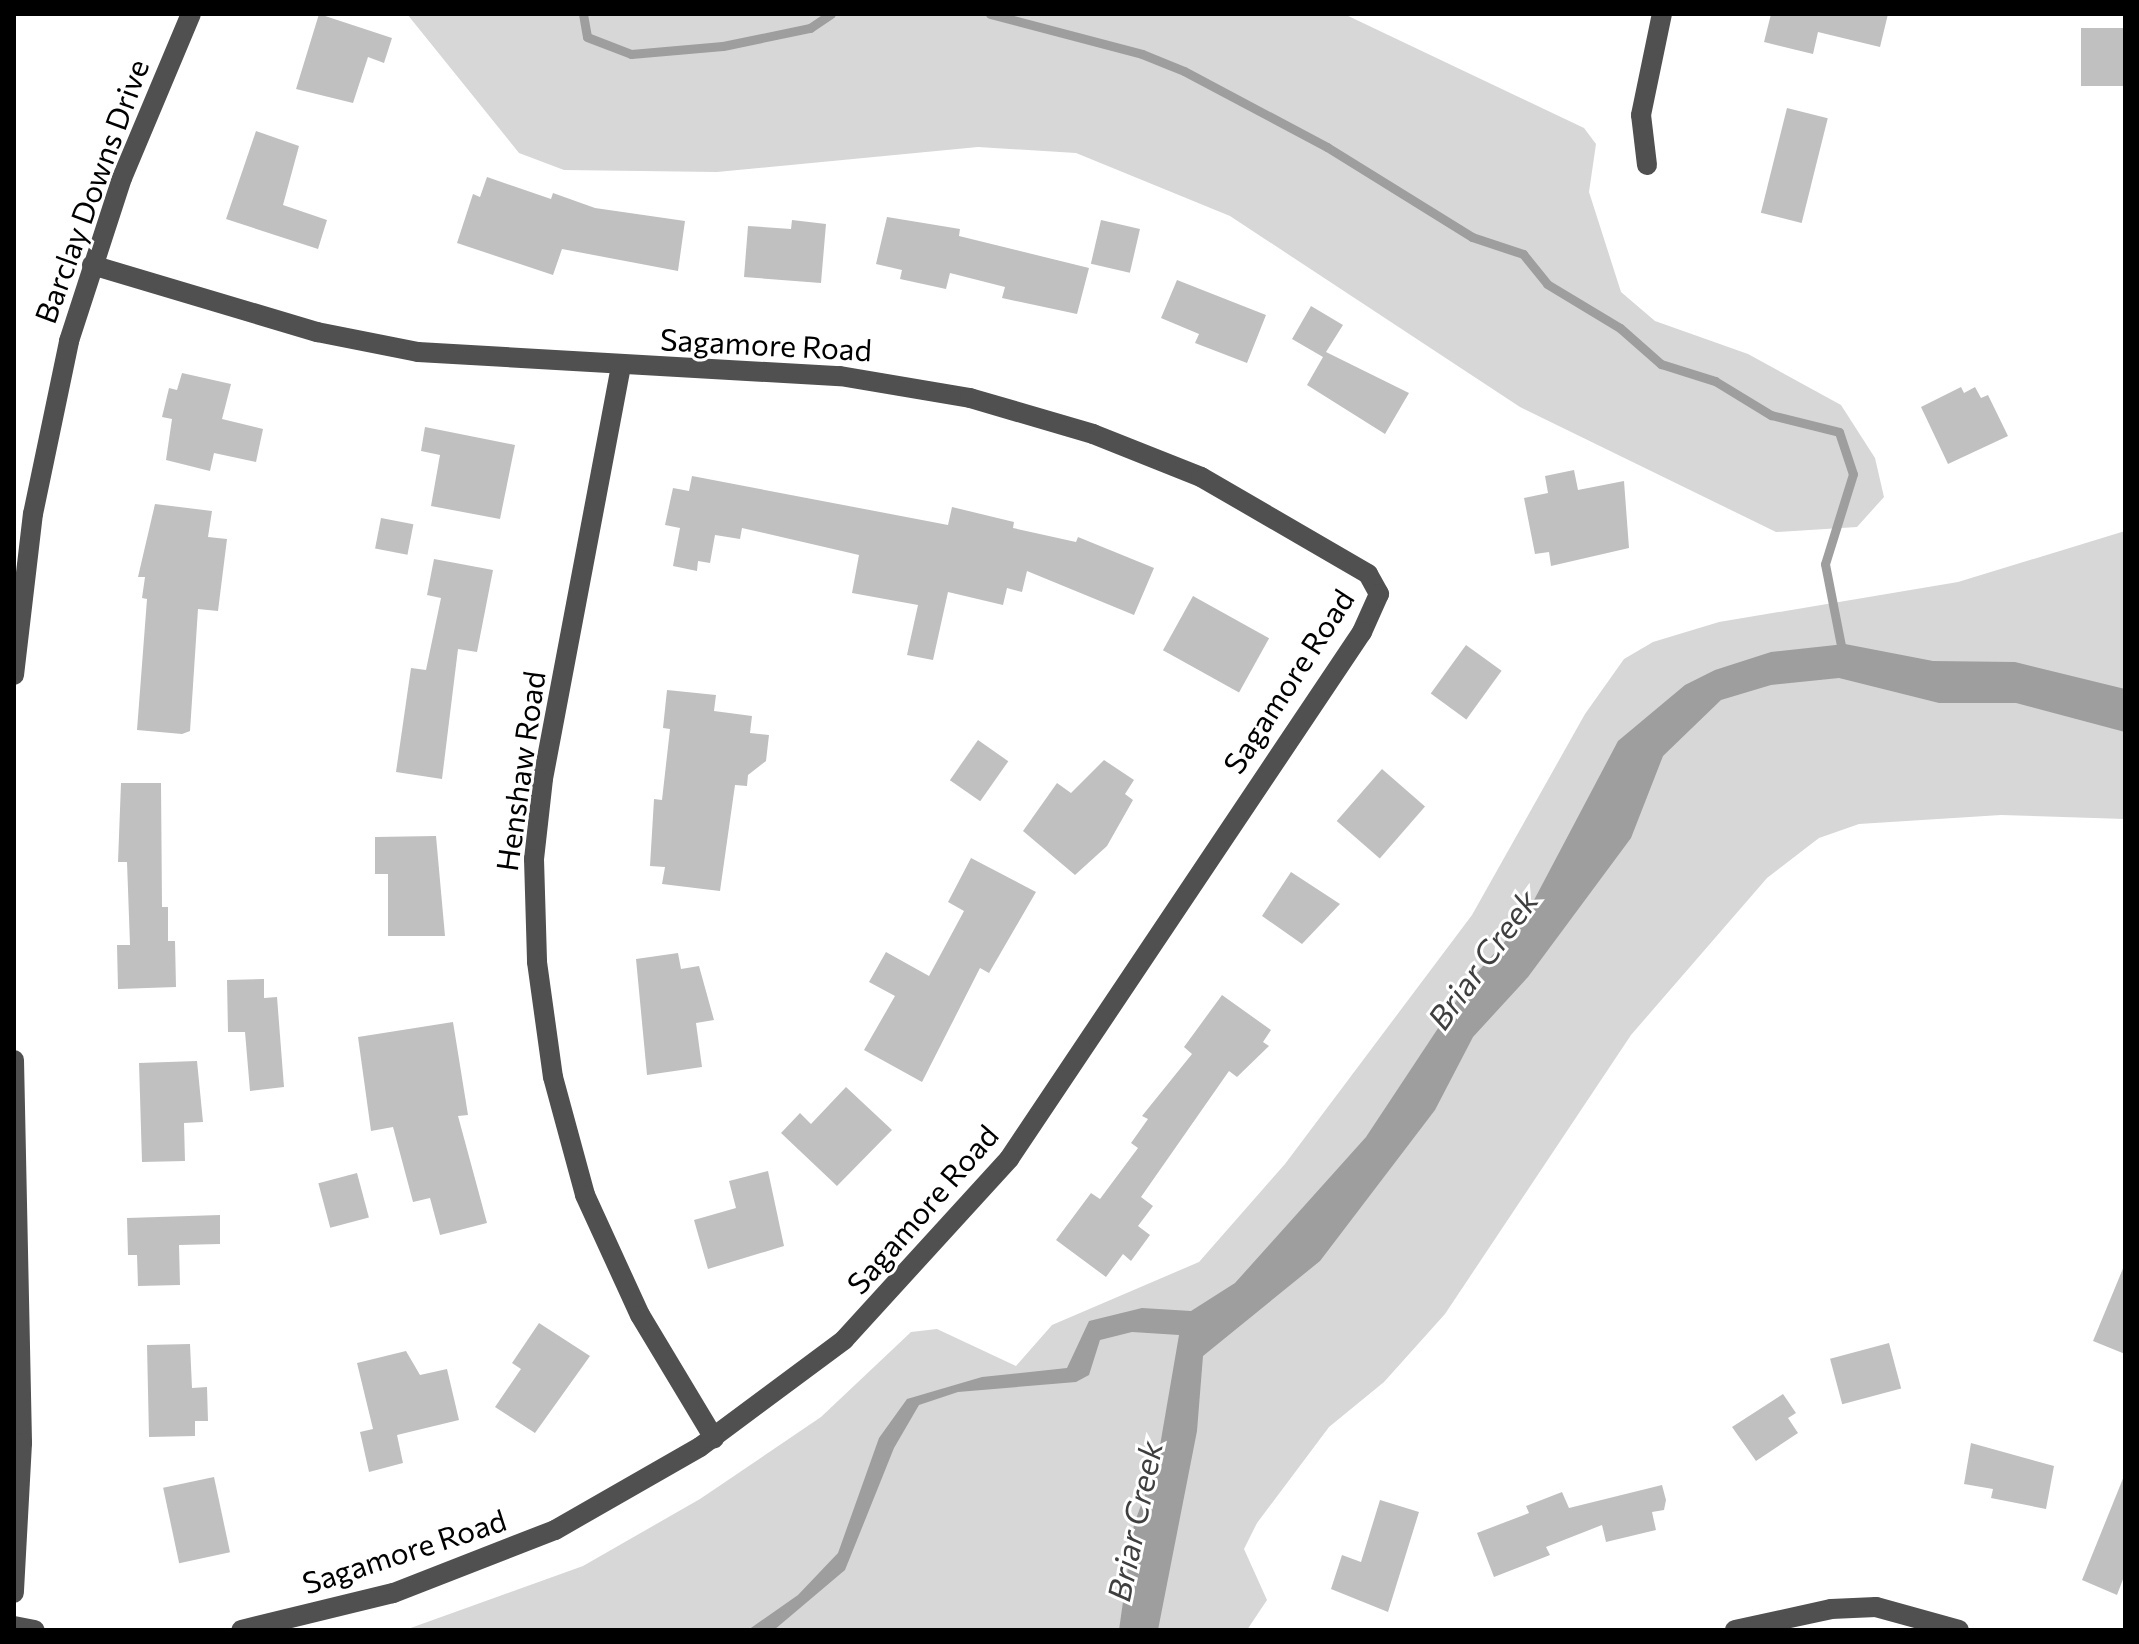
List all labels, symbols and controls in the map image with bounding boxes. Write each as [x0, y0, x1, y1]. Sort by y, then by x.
street label: Barclay Downs Drive [27, 54, 155, 328]
street label: Sagamore Road [659, 320, 873, 368]
street label: Sagamore Road [1215, 582, 1361, 780]
street label: Henshaw Road [488, 669, 552, 873]
water label: Briar Creek [1419, 882, 1545, 1036]
street label: Sagamore Road [839, 1117, 1005, 1301]
water label: Briar Creek [1098, 1438, 1170, 1604]
street label: Sagamore Road [298, 1501, 510, 1601]

